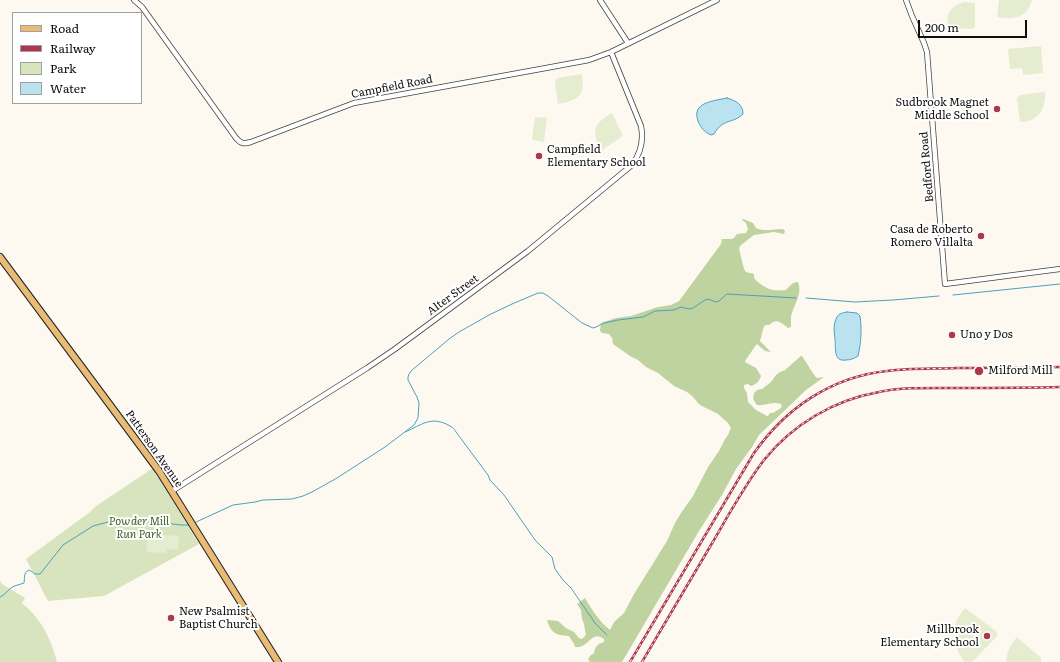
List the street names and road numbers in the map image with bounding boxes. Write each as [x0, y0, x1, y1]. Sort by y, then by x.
street label: Campfield Road [350, 73, 434, 101]
street label: Bedford Road [917, 131, 937, 203]
street label: Alter Street [425, 272, 481, 318]
street label: Patterson Avenue [122, 408, 186, 490]

